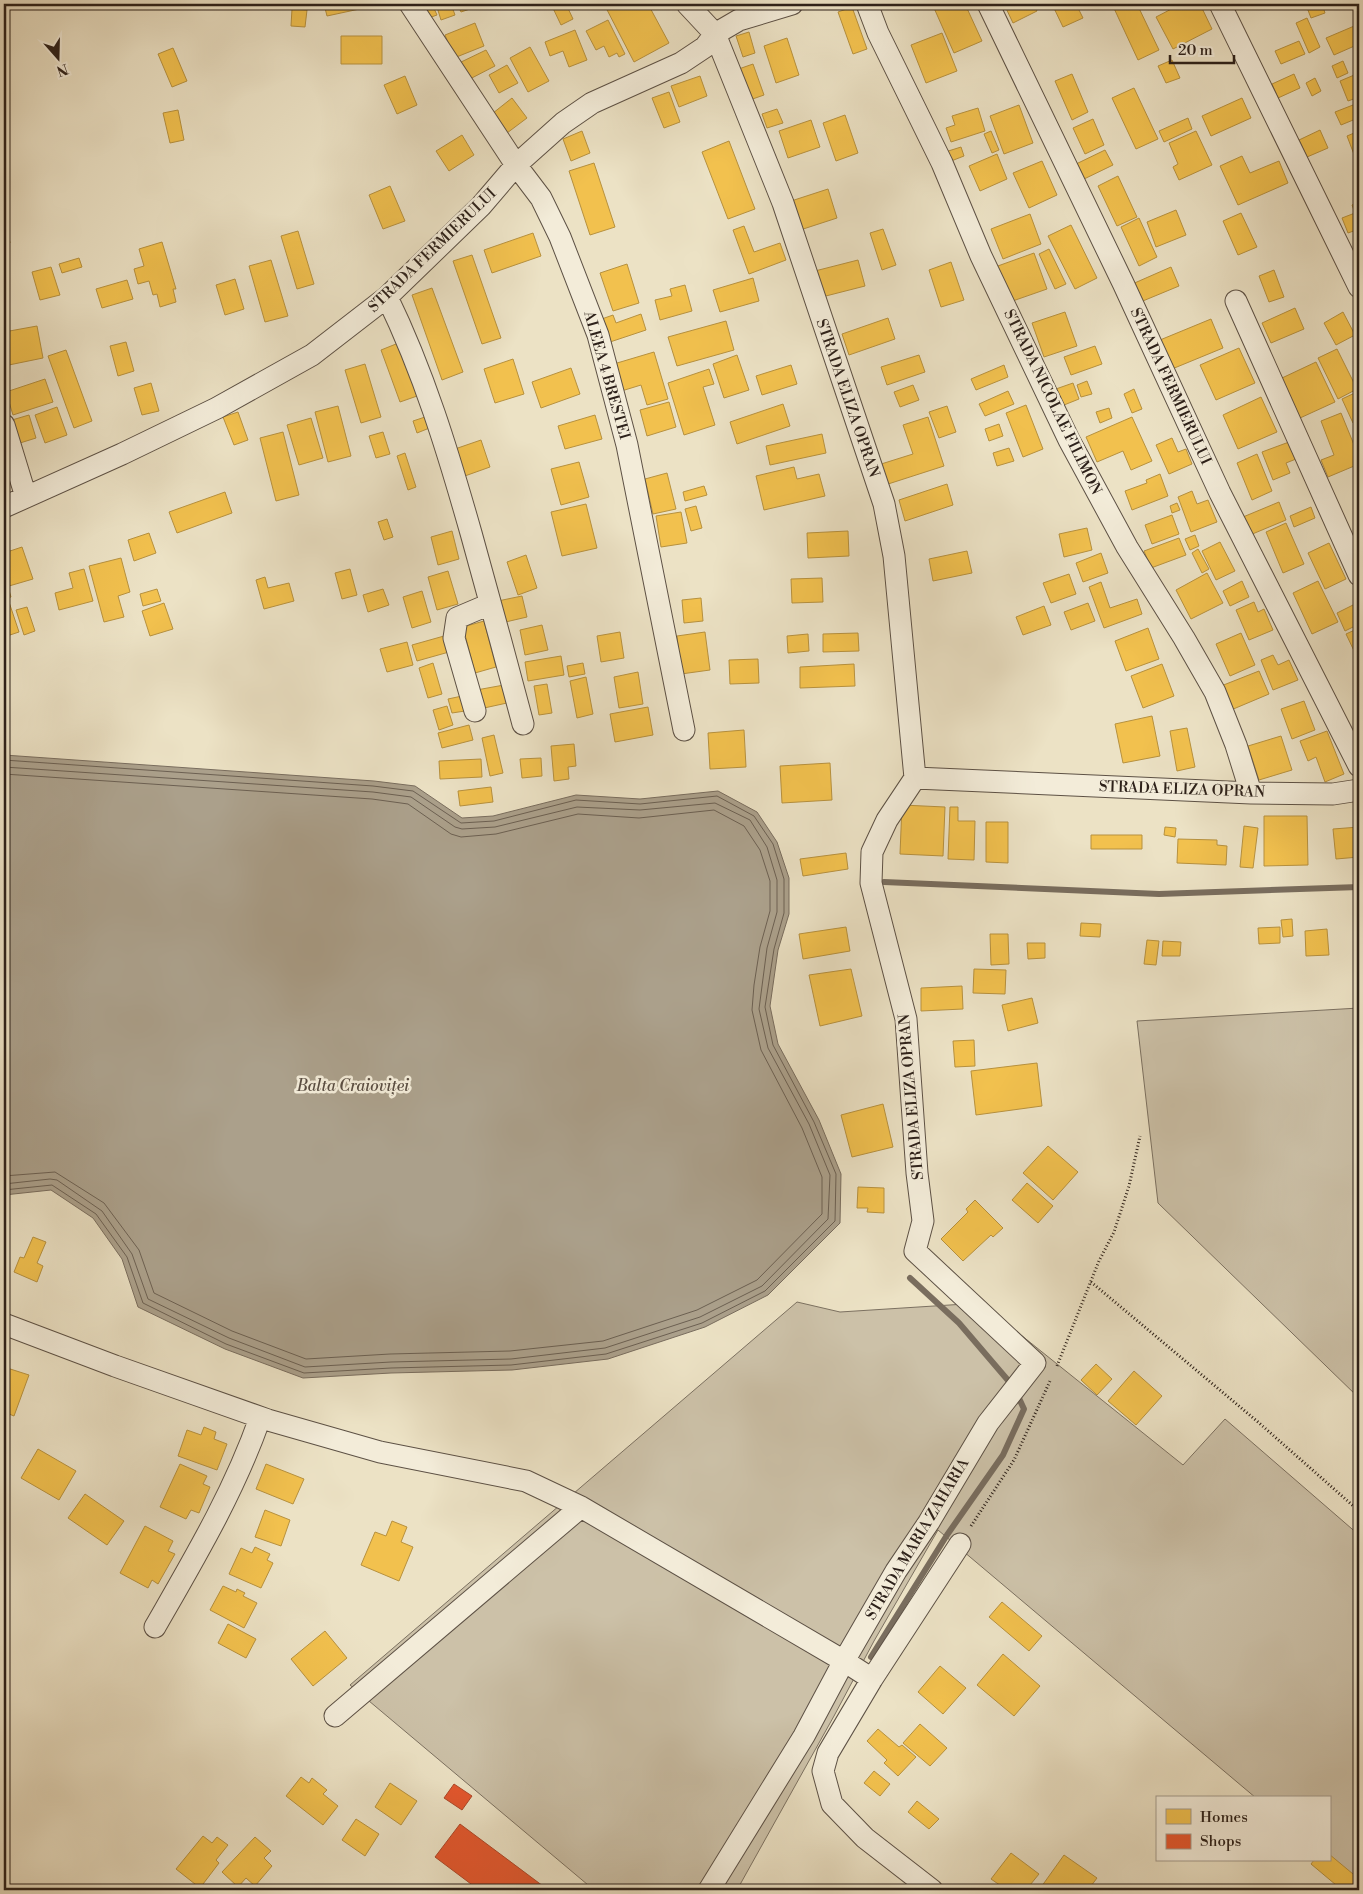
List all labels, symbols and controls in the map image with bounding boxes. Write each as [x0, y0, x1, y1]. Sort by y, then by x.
north arrow [32, 32, 82, 82]
scale bar [1170, 32, 1234, 64]
text: 20 m [1178, 41, 1213, 60]
text: N [54, 59, 70, 80]
street label: STRADA FERMIERULUI [364, 184, 501, 317]
street label: STRADA FERMIERULUI [1126, 305, 1215, 468]
street label: STRADA NICOLAE FILIMON [999, 306, 1106, 498]
street label: ALEEA 4 BRESTEI [579, 308, 634, 442]
street label: STRADA ELIZA OPRAN [811, 316, 884, 480]
street label: STRADA ELIZA OPRAN [1099, 777, 1265, 802]
street label: STRADA ELIZA OPRAN [895, 1013, 928, 1181]
water label: Balta Craioviței [296, 1076, 409, 1096]
street label: STRADA MARIA ZAHARIA [862, 1454, 974, 1624]
legend [1156, 1796, 1330, 1862]
text: Homes [1200, 1808, 1248, 1827]
text: Shops [1200, 1832, 1241, 1851]

